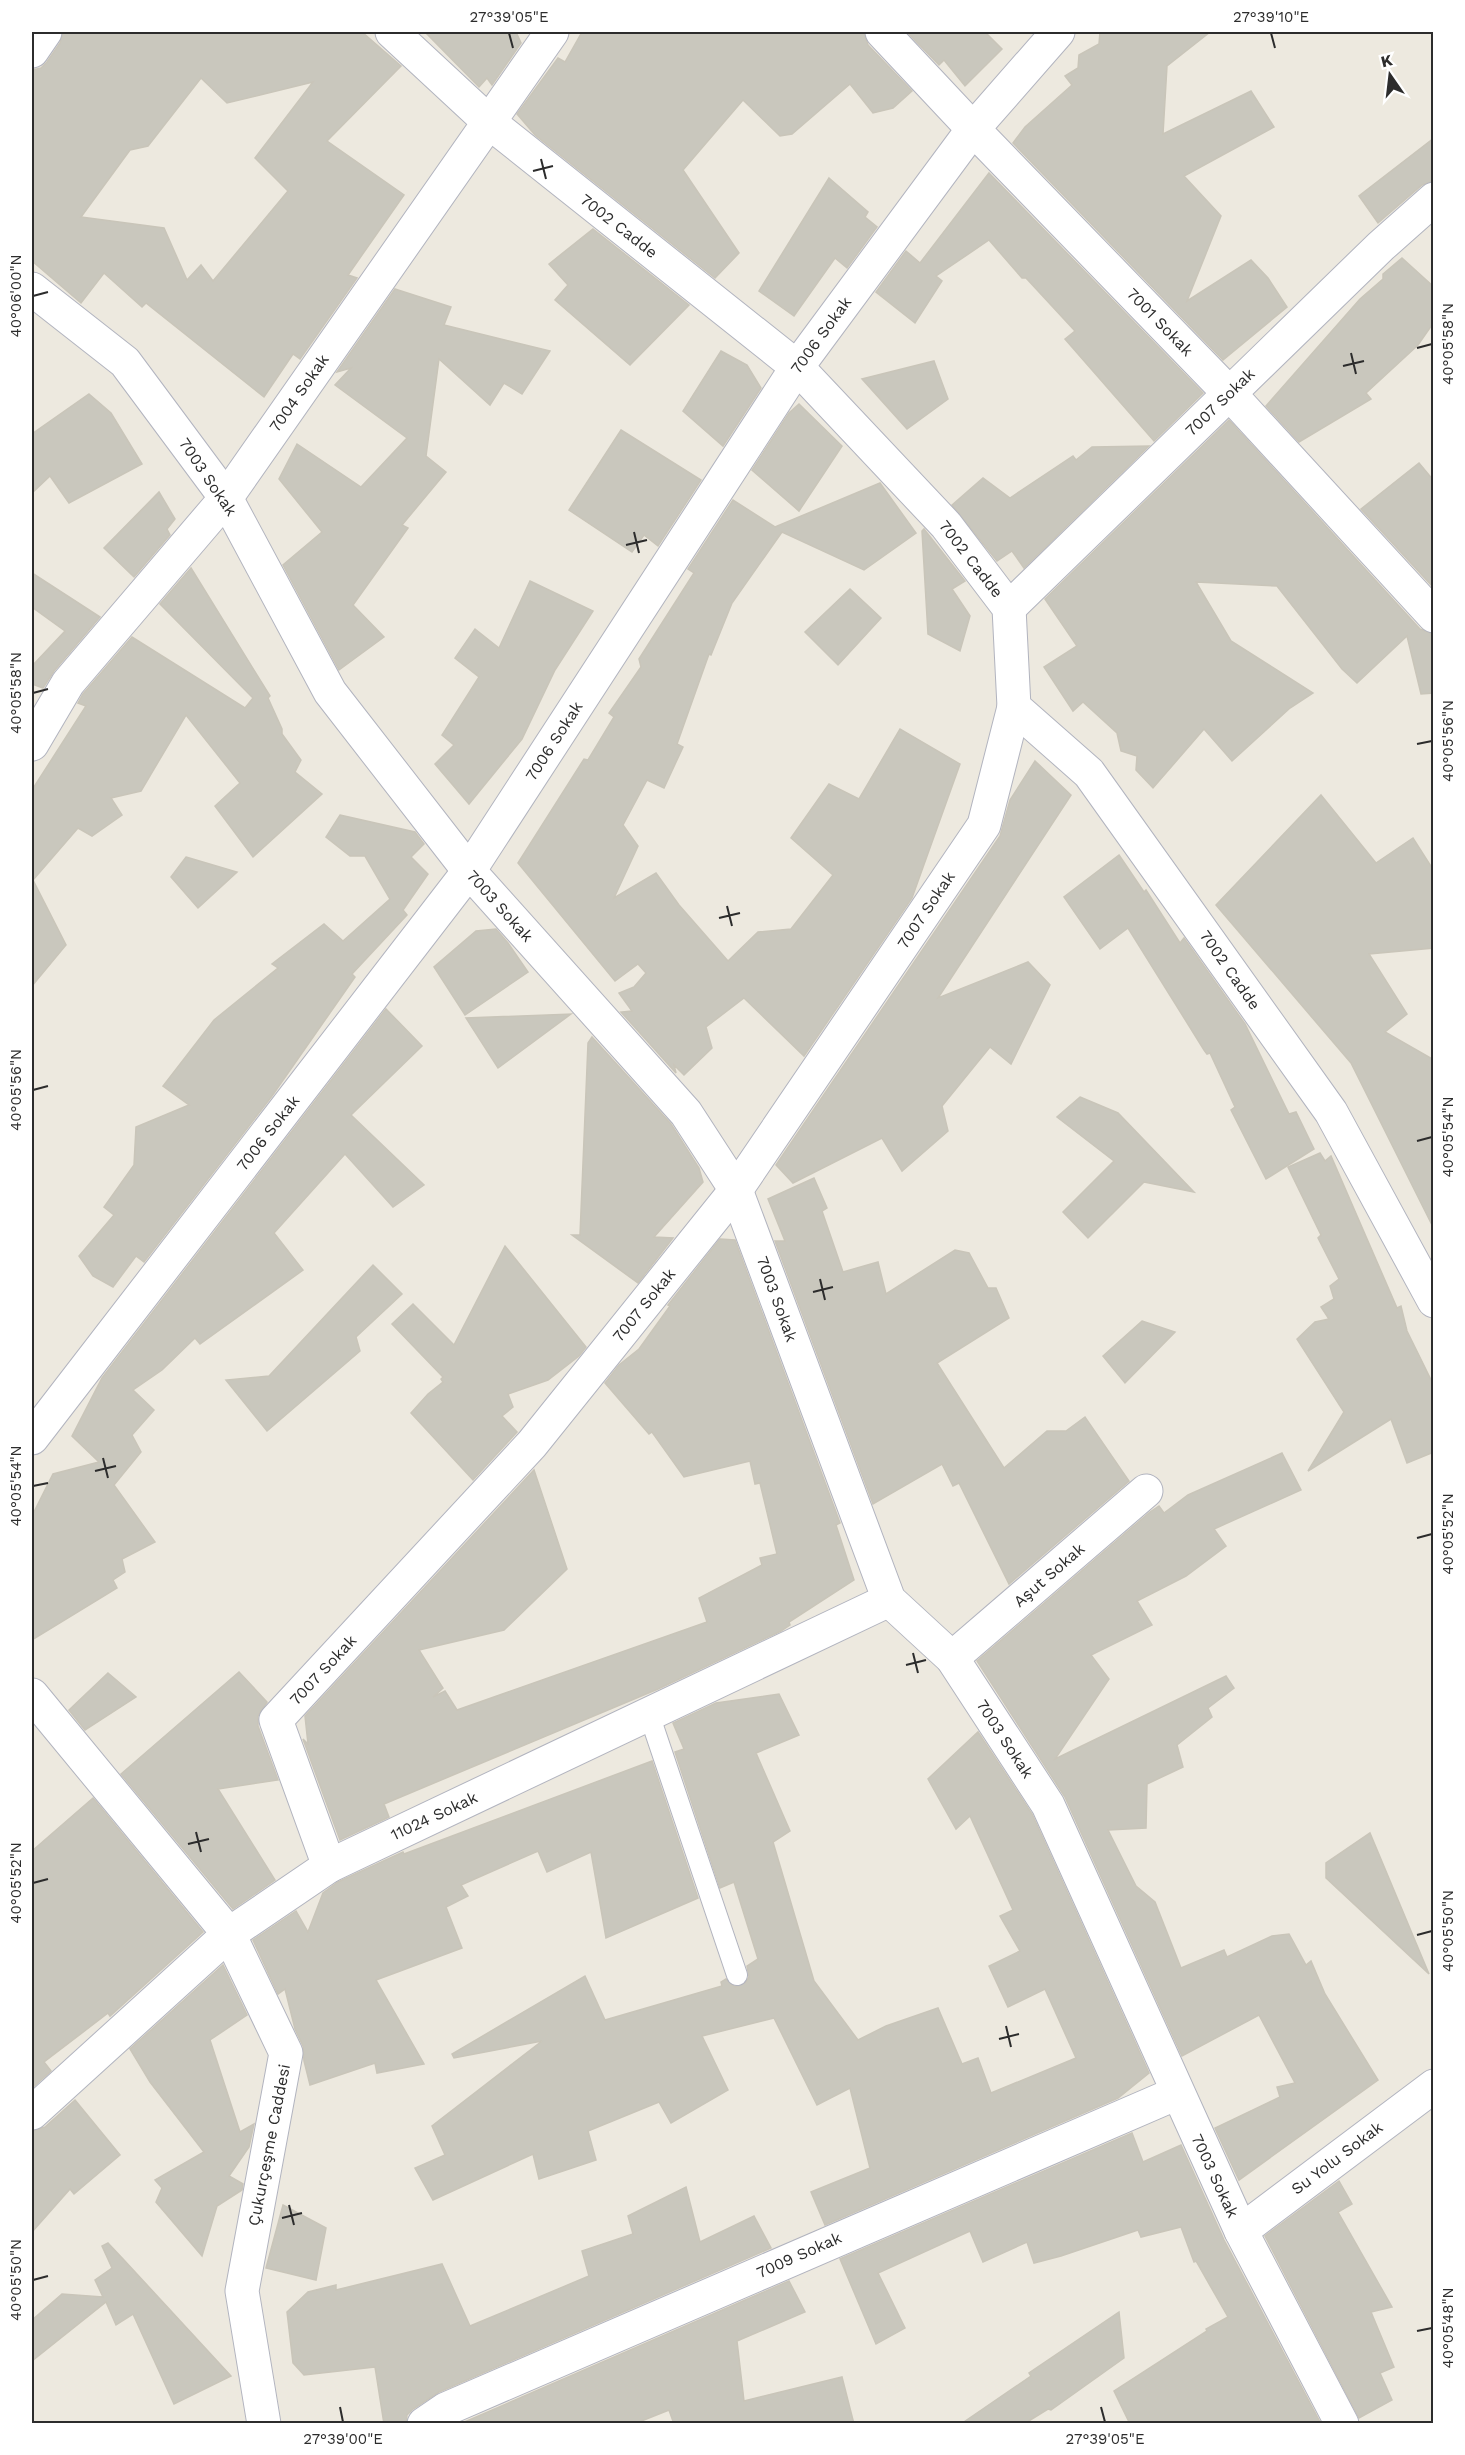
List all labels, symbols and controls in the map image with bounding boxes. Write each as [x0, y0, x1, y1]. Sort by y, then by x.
text: 27°39'05"E [470, 8, 548, 26]
text: 27°39'10"E [1233, 8, 1309, 26]
north arrow [1360, 45, 1420, 105]
text: K [1379, 50, 1394, 71]
street label: 7002 Cadde [577, 190, 661, 262]
text: 40°06'00"N [7, 254, 25, 338]
street label: 7001 Sokak [1123, 284, 1197, 360]
street label: 7006 Sokak [787, 293, 855, 377]
text: 40°05'58"N [1439, 303, 1457, 385]
street label: 7004 Sokak [265, 350, 333, 436]
street label: 7007 Sokak [1181, 364, 1259, 440]
street label: 7003 Sokak [175, 434, 241, 520]
street label: 7002 Cadde [935, 517, 1007, 601]
text: 40°05'58"N [7, 652, 25, 734]
street label: 7006 Sokak [521, 698, 587, 784]
text: 40°05'56"N [1439, 700, 1457, 782]
street label: 7003 Sokak [463, 866, 537, 946]
street label: 7007 Sokak [893, 868, 959, 952]
street label: 7002 Cadde [1196, 927, 1264, 1013]
text: 40°05'56"N [7, 1049, 25, 1131]
street label: 7006 Sokak [233, 1091, 303, 1175]
text: 40°05'54"N [1439, 1096, 1457, 1178]
street label: 7003 Sokak [753, 1254, 801, 1344]
street label: 7007 Sokak [609, 1264, 679, 1346]
text: 40°05'54"N [7, 1445, 25, 1527]
text: 40°05'52"N [1439, 1493, 1457, 1575]
street label: Aşut Sokak [1010, 1539, 1088, 1611]
street label: 7007 Sokak [286, 1631, 360, 1709]
street label: 7003 Sokak [973, 1696, 1037, 1782]
street label: 11024 Sokak [388, 1788, 480, 1844]
text: 40°05'52"N [7, 1842, 25, 1924]
text: 40°05'50"N [1439, 1890, 1457, 1972]
street label: Çukurçeşme Caddesi [244, 2062, 294, 2228]
street label: Su Yolu Sokak [1288, 2117, 1386, 2199]
street label: 7003 Sokak [1187, 2131, 1243, 2221]
street label: 7009 Sokak [754, 2228, 844, 2282]
text: 40°05'50"N [7, 2239, 25, 2321]
text: 40°05'48"N [1439, 2287, 1457, 2369]
text: 27°39'00"E [303, 2430, 383, 2448]
text: 27°39'05"E [1066, 2430, 1144, 2448]

